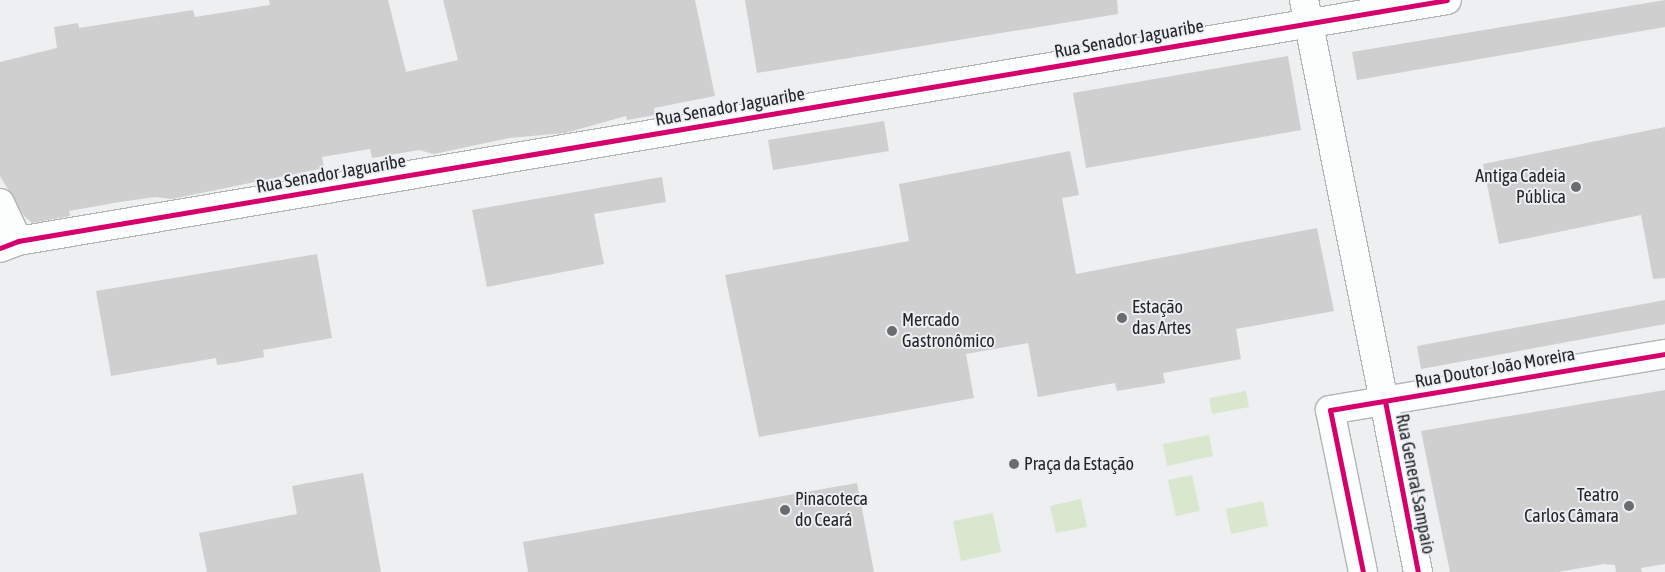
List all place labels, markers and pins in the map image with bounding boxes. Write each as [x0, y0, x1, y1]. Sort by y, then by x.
place label: Antiga Cadeia Pública [1475, 166, 1566, 208]
marker: Antiga Cadeia Pública [1570, 181, 1582, 193]
place label: Estação das Artes [1132, 297, 1191, 340]
place label: Mercado Gastronômico [902, 310, 995, 352]
marker: Estação das Artes [1116, 312, 1128, 324]
marker: Mercado Gastronômico [886, 325, 898, 337]
place label: Praça da Estação [1024, 453, 1134, 475]
marker: Praça da Estação [1008, 458, 1020, 470]
place label: Teatro Carlos Câmara [1524, 485, 1619, 528]
place label: Pinacoteca do Ceará [795, 489, 868, 532]
marker: Teatro Carlos Câmara [1623, 500, 1635, 512]
marker: Pinacoteca do Ceará [779, 504, 791, 516]

